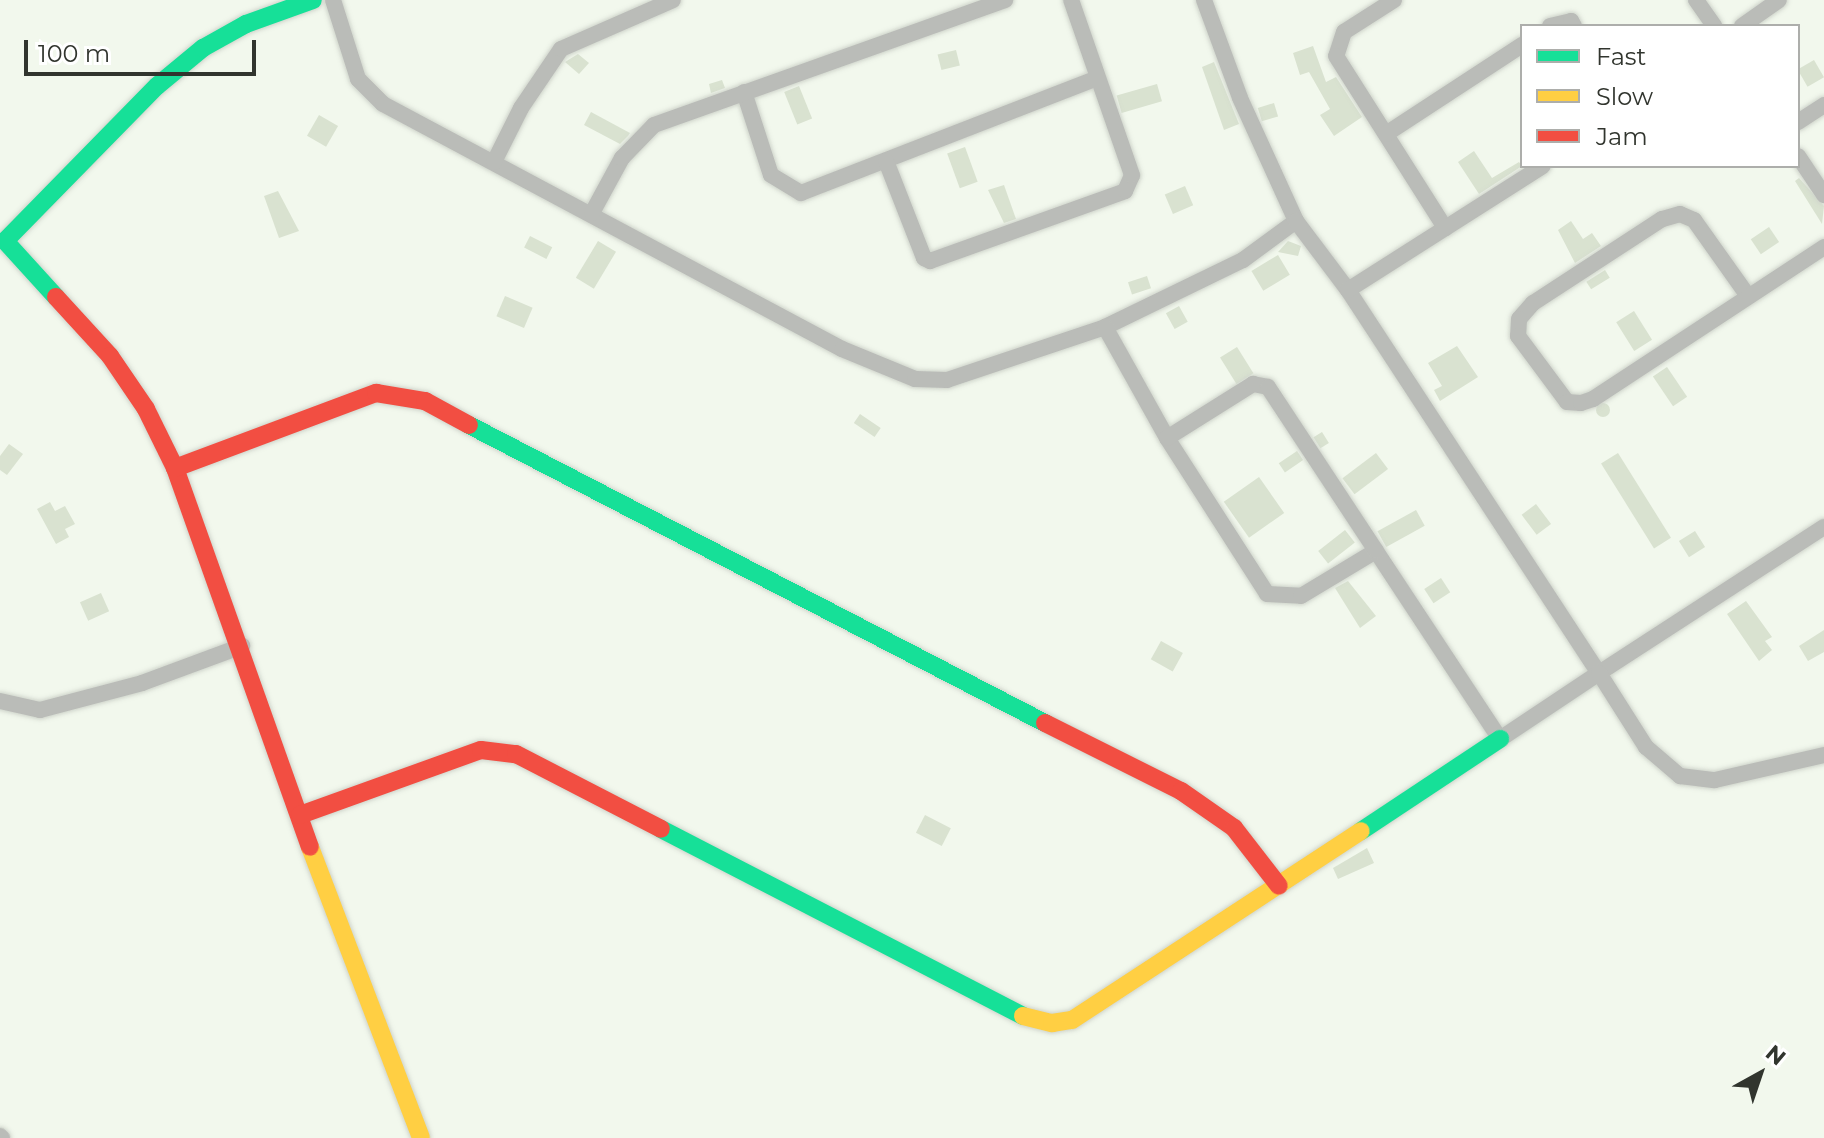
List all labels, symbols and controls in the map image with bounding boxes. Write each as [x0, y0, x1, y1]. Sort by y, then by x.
scale bar [28, 24, 260, 74]
legend [1520, 24, 1800, 168]
text: 100 m [38, 39, 110, 68]
text: Fast [1596, 42, 1646, 71]
text: Slow [1596, 82, 1653, 111]
text: Jam [1596, 122, 1648, 151]
north arrow [1720, 1034, 1800, 1114]
text: N [1760, 1039, 1791, 1071]

